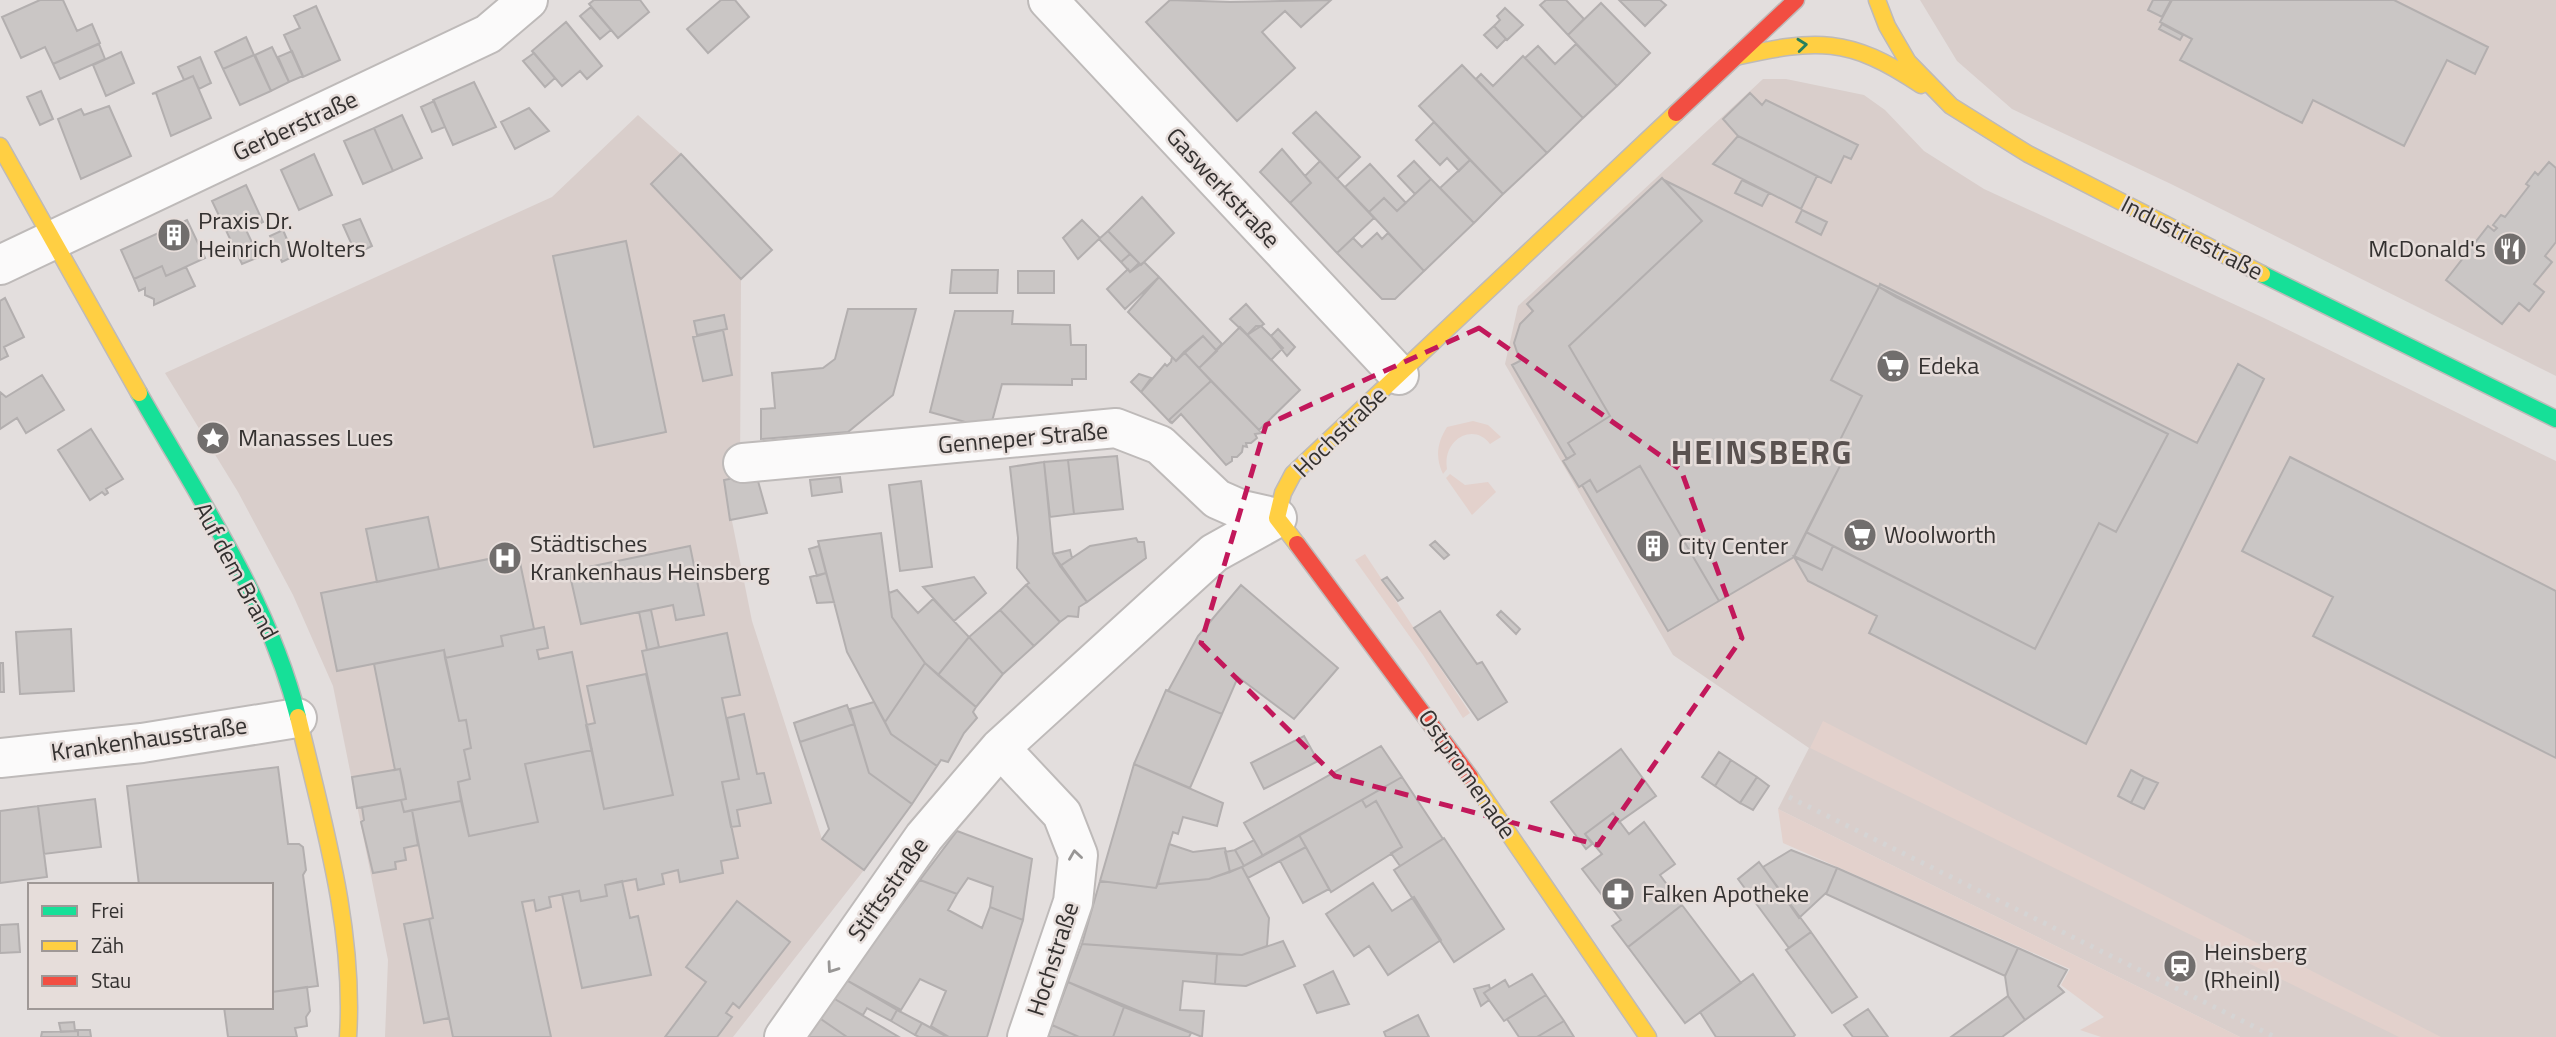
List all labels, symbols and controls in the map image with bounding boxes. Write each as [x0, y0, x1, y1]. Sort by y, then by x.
one-way arrow [1797, 38, 1808, 53]
street label: Gerberstraße [226, 80, 363, 170]
street label: Gaswerkstraße [1158, 119, 1289, 256]
street label: Industriestraße [2115, 186, 2270, 288]
place label: Praxis Dr. Heinrich Wolters [198, 202, 366, 266]
building icon: Praxis Dr. Heinrich Wolters [155, 216, 193, 254]
place label: McDonald's [2368, 230, 2486, 266]
restaurant icon: McDonald's [2491, 230, 2529, 268]
supermarket icon: Edeka [1874, 347, 1912, 385]
place label: Edeka [1918, 347, 1979, 383]
street label: Hochstraße [1284, 377, 1394, 485]
street label: Genneper Straße [936, 412, 1109, 462]
place icon: Manasses Lues [194, 419, 232, 457]
place label: Manasses Lues [238, 419, 393, 455]
district label: HEINSBERG [1671, 428, 1853, 476]
street label: Auf dem Brand [186, 495, 288, 646]
supermarket icon: Woolworth [1841, 516, 1879, 554]
place label: Woolworth [1884, 516, 1996, 552]
place label: Städtisches Krankenhaus Heinsberg [530, 525, 770, 589]
building icon: City Center [1634, 527, 1672, 565]
place label: City Center [1678, 527, 1788, 563]
hospital icon: Städtisches Krankenhaus Heinsberg [486, 539, 524, 577]
street label: Ostpromenade [1410, 701, 1526, 845]
street label: Krankenhausstraße [49, 706, 249, 770]
street label: Stiftsstraße [838, 829, 936, 948]
one-way arrow [1068, 849, 1083, 861]
pharmacy icon: Falken Apotheke [1599, 875, 1637, 913]
place label: Falken Apotheke [1642, 875, 1809, 911]
legend [28, 883, 273, 1009]
text: Frei [91, 894, 124, 926]
street label: Hochstraße [1017, 897, 1087, 1020]
text: Zäh [91, 929, 124, 961]
place label: Heinsberg (Rheinl) [2204, 933, 2307, 997]
station icon: Heinsberg (Rheinl) [2161, 947, 2199, 985]
one-way arrow [828, 960, 840, 973]
text: Stau [91, 964, 131, 996]

